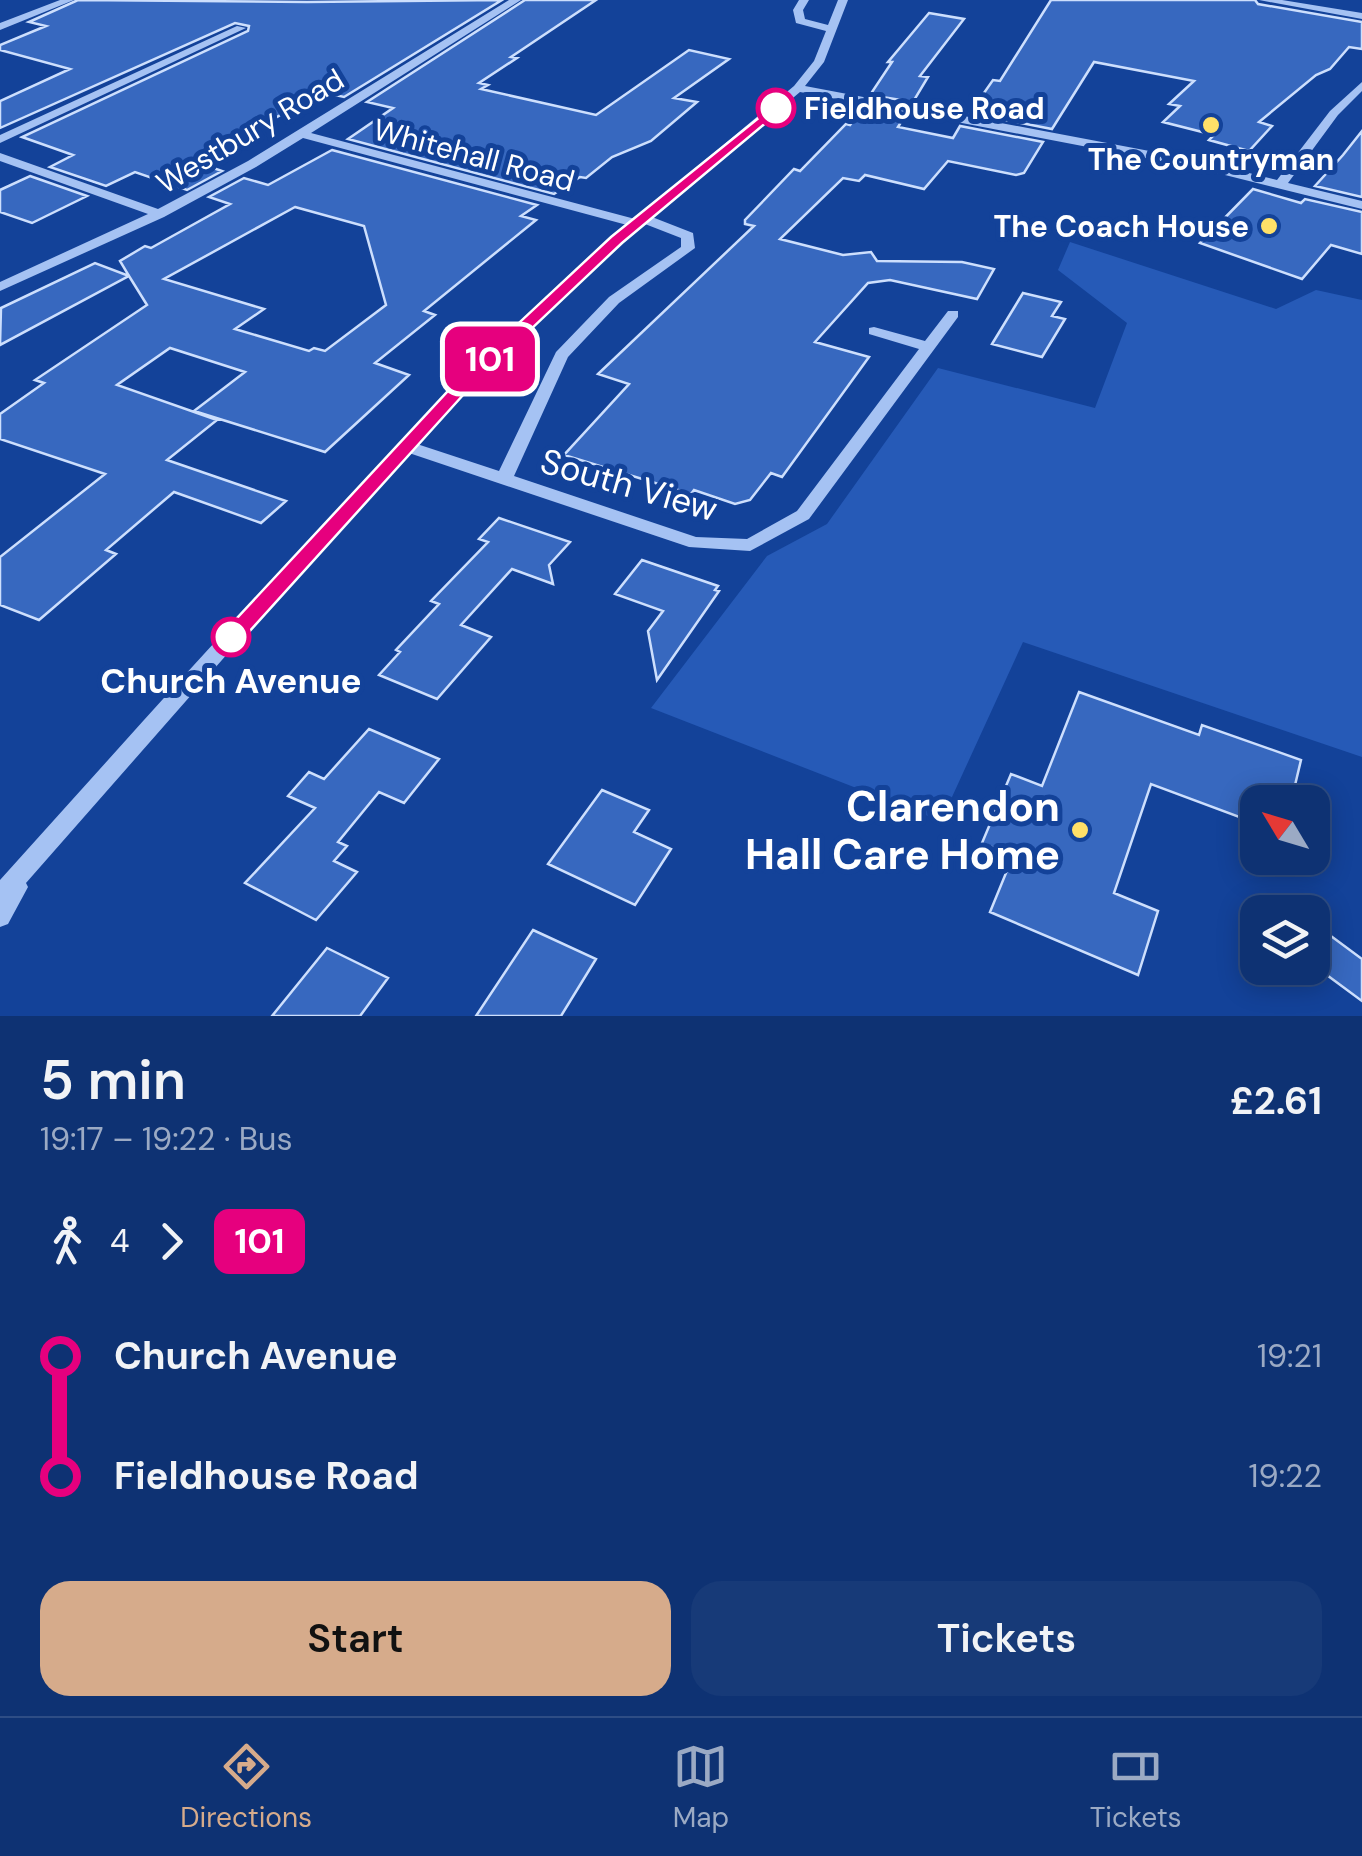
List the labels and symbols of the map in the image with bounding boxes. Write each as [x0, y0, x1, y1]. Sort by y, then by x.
street label: Westbury Road [149, 60, 351, 202]
marker: Fieldhouse Road [757, 89, 795, 127]
place label: Fieldhouse Road [804, 89, 1045, 128]
street label: Whitehall Road [369, 109, 579, 201]
marker: The Countryman [1200, 114, 1222, 136]
place label: The Countryman [1088, 140, 1334, 179]
place label: The Coach House [993, 207, 1249, 246]
marker: The Coach House [1258, 215, 1280, 237]
line badge: 101 [432, 326, 548, 392]
street label: South View [535, 438, 723, 532]
marker: Church Avenue [212, 618, 250, 656]
place label: Church Avenue [100, 658, 362, 704]
place label: Clarendon Hall Care Home [745, 779, 1060, 882]
north arrow [1240, 785, 1330, 875]
marker: Clarendon Hall Care Home [1069, 819, 1091, 841]

